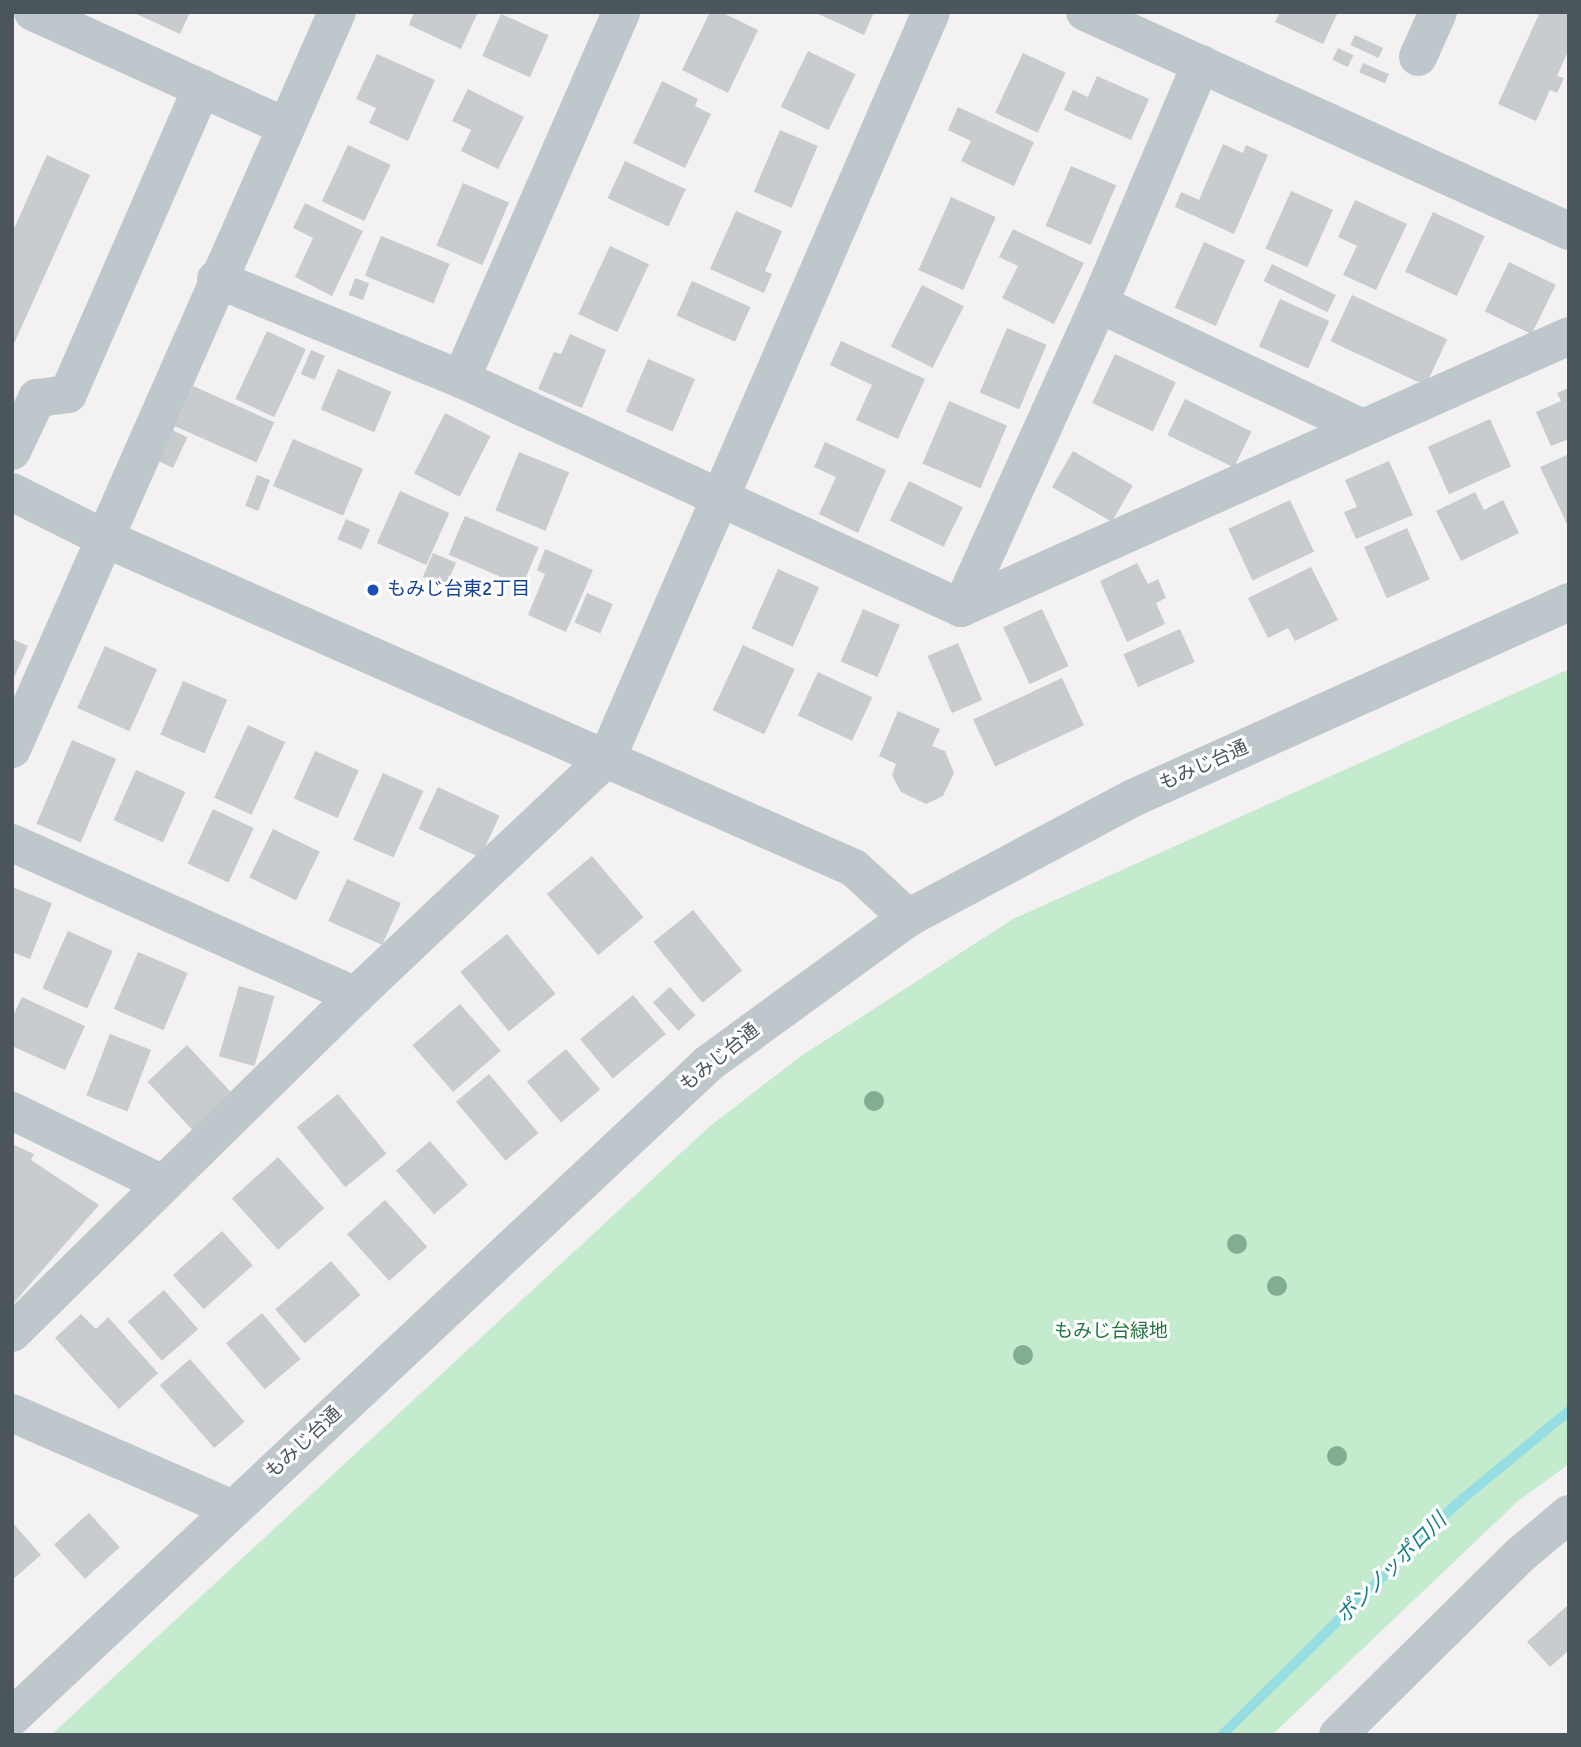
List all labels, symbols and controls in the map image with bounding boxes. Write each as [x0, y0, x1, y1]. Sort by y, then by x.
place label: もみじ台東2丁目 [387, 579, 530, 601]
marker: もみじ台東2丁目 [365, 582, 381, 598]
street label: もみじ台通 [1156, 736, 1252, 796]
street label: もみじ台通 [676, 1019, 764, 1097]
park label: もみじ台緑地 [1054, 1321, 1168, 1343]
street label: もみじ台通 [261, 1402, 347, 1484]
water label: ポンノッポロ川 [1330, 1507, 1452, 1629]

